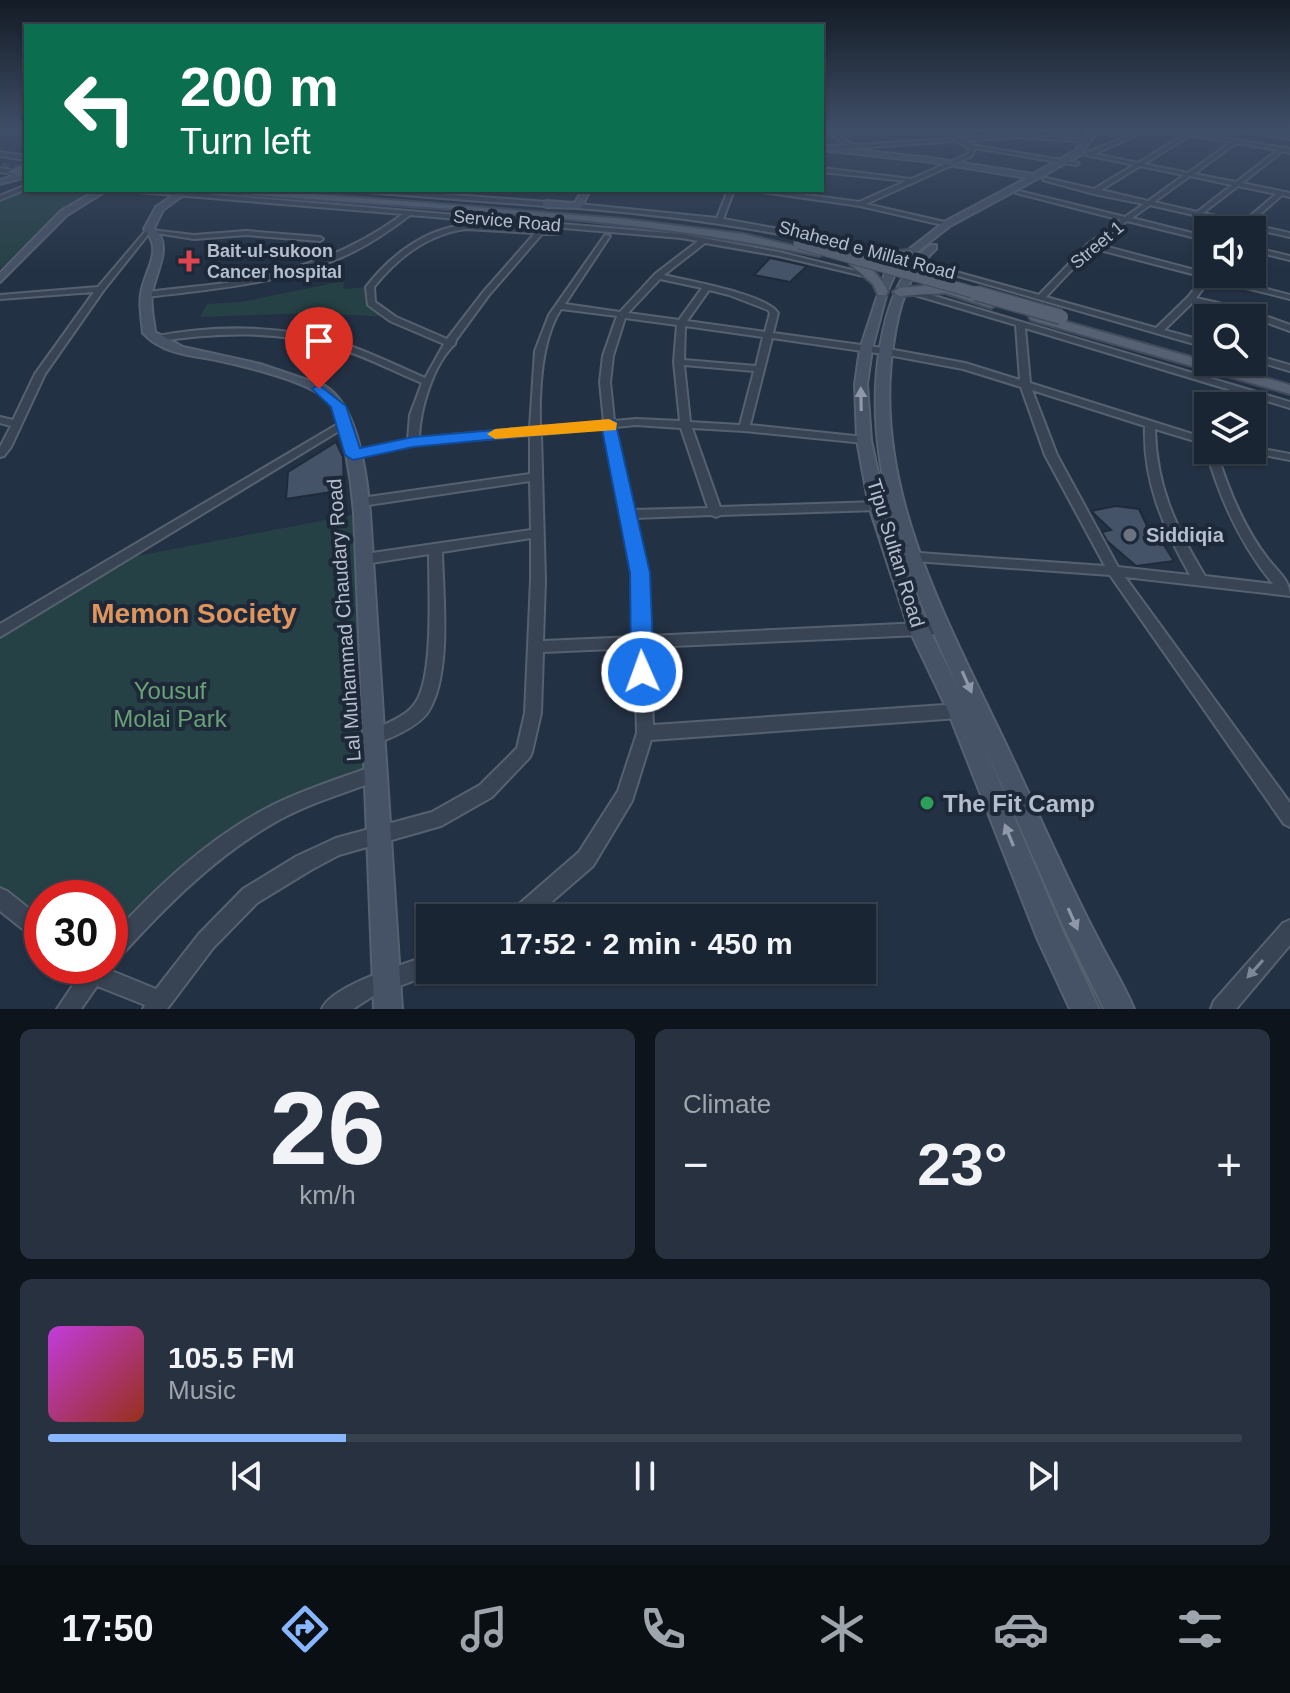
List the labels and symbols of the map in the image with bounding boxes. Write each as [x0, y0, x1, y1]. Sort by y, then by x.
street label: Service Road [452, 206, 562, 236]
street label: Shaheed e Millat Road [776, 217, 958, 283]
street label: Street 1 [1066, 217, 1128, 273]
place label: Bait-ul-sukoon Cancer hospital [207, 241, 342, 282]
marker: Bait-ul-sukoon Cancer hospital [178, 250, 200, 272]
pin [285, 307, 353, 389]
one-way arrow [855, 386, 867, 411]
street label: Tipu Sultan Road [863, 476, 929, 630]
street label: Lal Muhammad Chaudary Road [323, 478, 365, 762]
place label: Siddiqia [1146, 524, 1225, 546]
marker: Siddiqia [1121, 526, 1139, 544]
district label: Memon Society [91, 598, 297, 629]
position arrow [600, 630, 684, 714]
one-way arrow [960, 670, 974, 693]
park label: Yousuf Molai Park [113, 677, 228, 732]
place label: The Fit Camp [943, 790, 1095, 817]
marker: The Fit Camp [918, 794, 936, 812]
one-way arrow [1003, 823, 1016, 847]
speed limit sign: 30 [24, 880, 128, 984]
one-way arrow [1067, 907, 1080, 931]
one-way arrow [1247, 958, 1264, 978]

